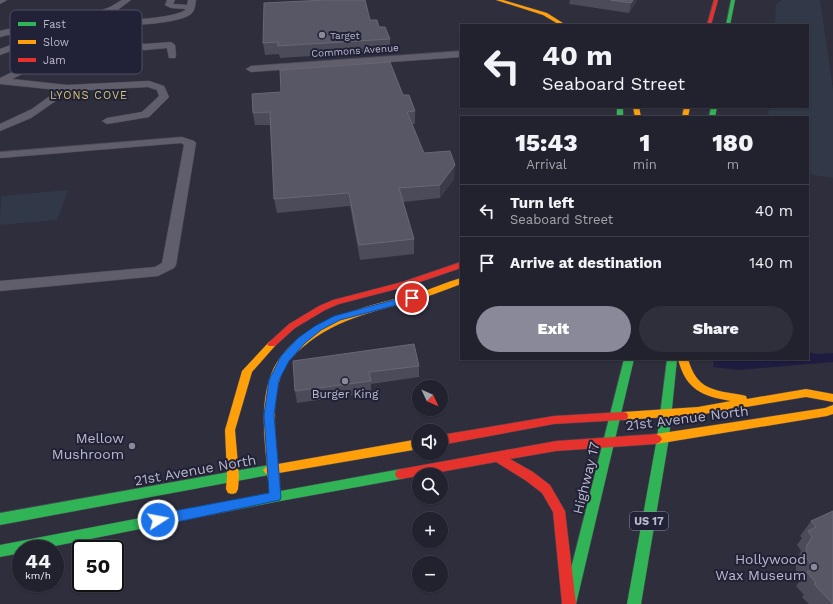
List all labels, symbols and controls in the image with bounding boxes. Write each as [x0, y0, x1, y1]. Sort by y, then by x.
legend [10, 10, 142, 74]
text: Fast [43, 18, 66, 31]
marker: Target [317, 30, 327, 40]
place label: Target [330, 30, 360, 41]
text: Slow [43, 36, 69, 49]
text: 40 m [542, 39, 612, 72]
icon: left [476, 40, 528, 92]
street label: Commons Avenue [311, 42, 399, 59]
text: Jam [43, 54, 66, 67]
text: Seaboard Street [542, 73, 685, 94]
district label: LYONS COVE [50, 89, 128, 102]
text: 15:43 [515, 129, 578, 157]
text: 1 [639, 129, 650, 157]
text: 180 [712, 129, 754, 157]
text: Arrival [526, 157, 567, 172]
text: min [633, 157, 657, 172]
text: m [727, 157, 739, 172]
text: Turn left [510, 194, 574, 212]
icon: left [476, 200, 498, 222]
text: 40 m [755, 202, 793, 220]
text: Seaboard Street [510, 212, 613, 227]
icon: arrive [476, 252, 498, 274]
text: Arrive at destination [510, 254, 662, 272]
text: 140 m [749, 254, 793, 272]
pin [395, 281, 429, 315]
icon: arrive [401, 287, 423, 309]
button: Exit [476, 306, 631, 352]
button: Share [639, 306, 793, 352]
marker: Burger King [340, 376, 350, 386]
north arrow [412, 380, 448, 416]
map controls [412, 380, 448, 592]
place label: Burger King [312, 387, 379, 401]
street label: 21st Avenue North [625, 403, 749, 433]
button: sound [412, 424, 448, 460]
place label: Mellow Mushroom [52, 430, 124, 462]
street label: Highway 17 [569, 440, 603, 516]
marker: Mellow Mushroom [127, 441, 137, 451]
street label: 21st Avenue North [133, 451, 257, 489]
button: search [412, 468, 448, 504]
position arrow [137, 499, 179, 541]
button: + [412, 512, 448, 548]
road number: US 17 [630, 512, 668, 530]
speed limit sign: 50 [72, 540, 124, 592]
text: 44 [25, 549, 51, 573]
place label: Hollywood Wax Museum [715, 551, 806, 583]
button: − [412, 556, 448, 592]
marker: Hollywood Wax Museum [809, 562, 819, 572]
text: km/h [25, 570, 51, 581]

